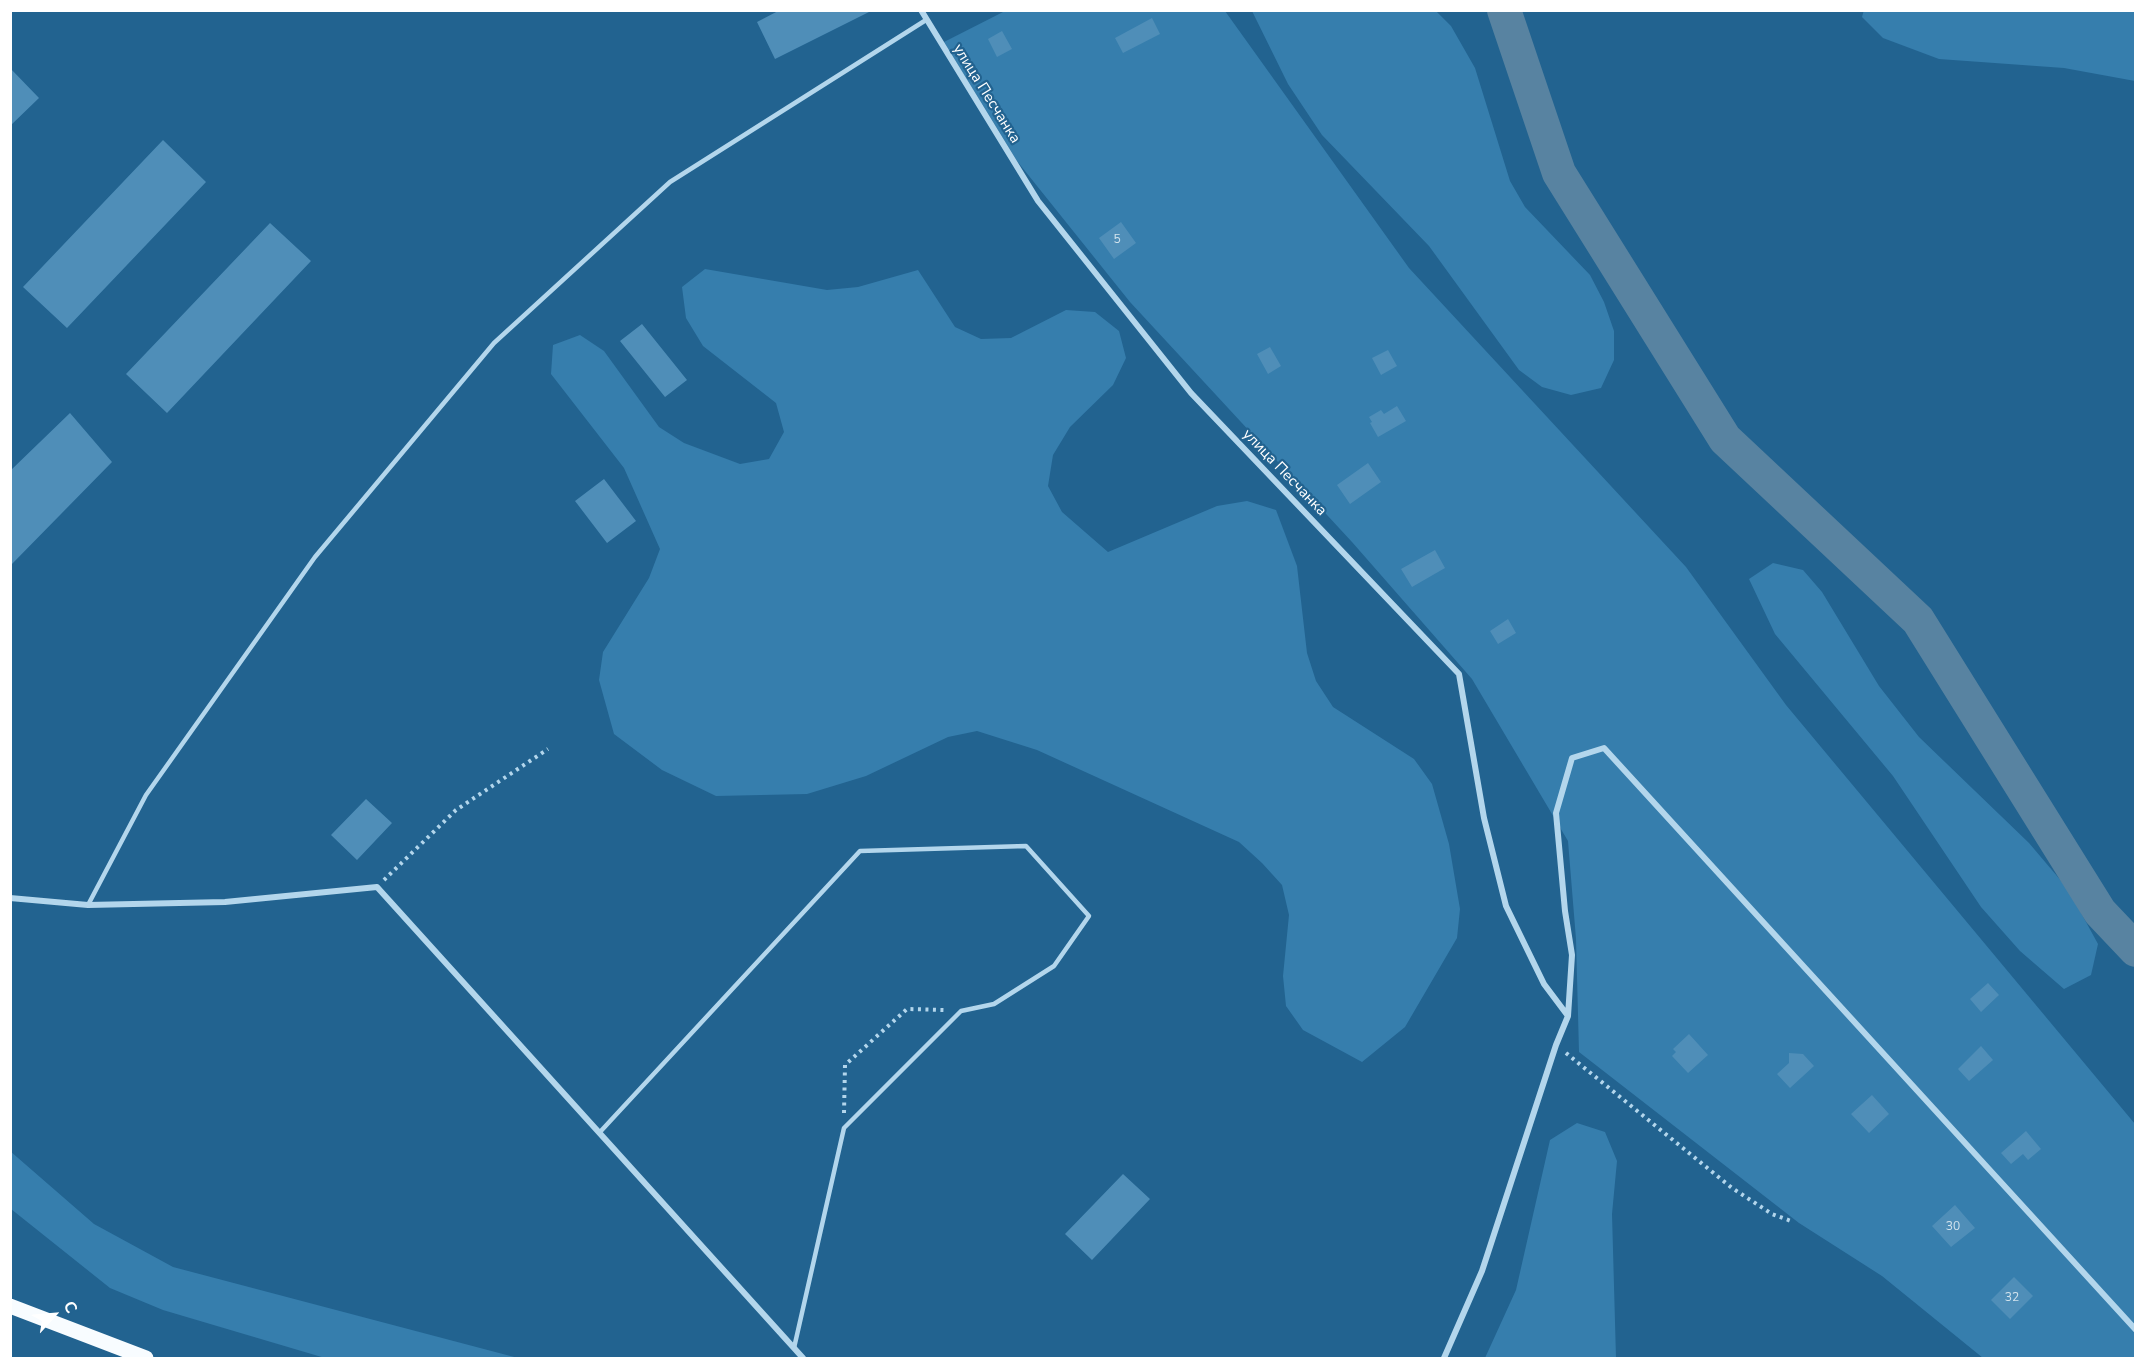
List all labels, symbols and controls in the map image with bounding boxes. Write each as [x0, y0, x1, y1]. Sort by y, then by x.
street label: улица Песчанка [948, 41, 1024, 147]
house number: 5 [1113, 233, 1121, 247]
street label: улица Песчанка [1238, 426, 1330, 520]
house number: 30 [1946, 1220, 1960, 1234]
north arrow [24, 1285, 84, 1345]
house number: 32 [2005, 1291, 2019, 1305]
text: С [58, 1297, 82, 1317]

